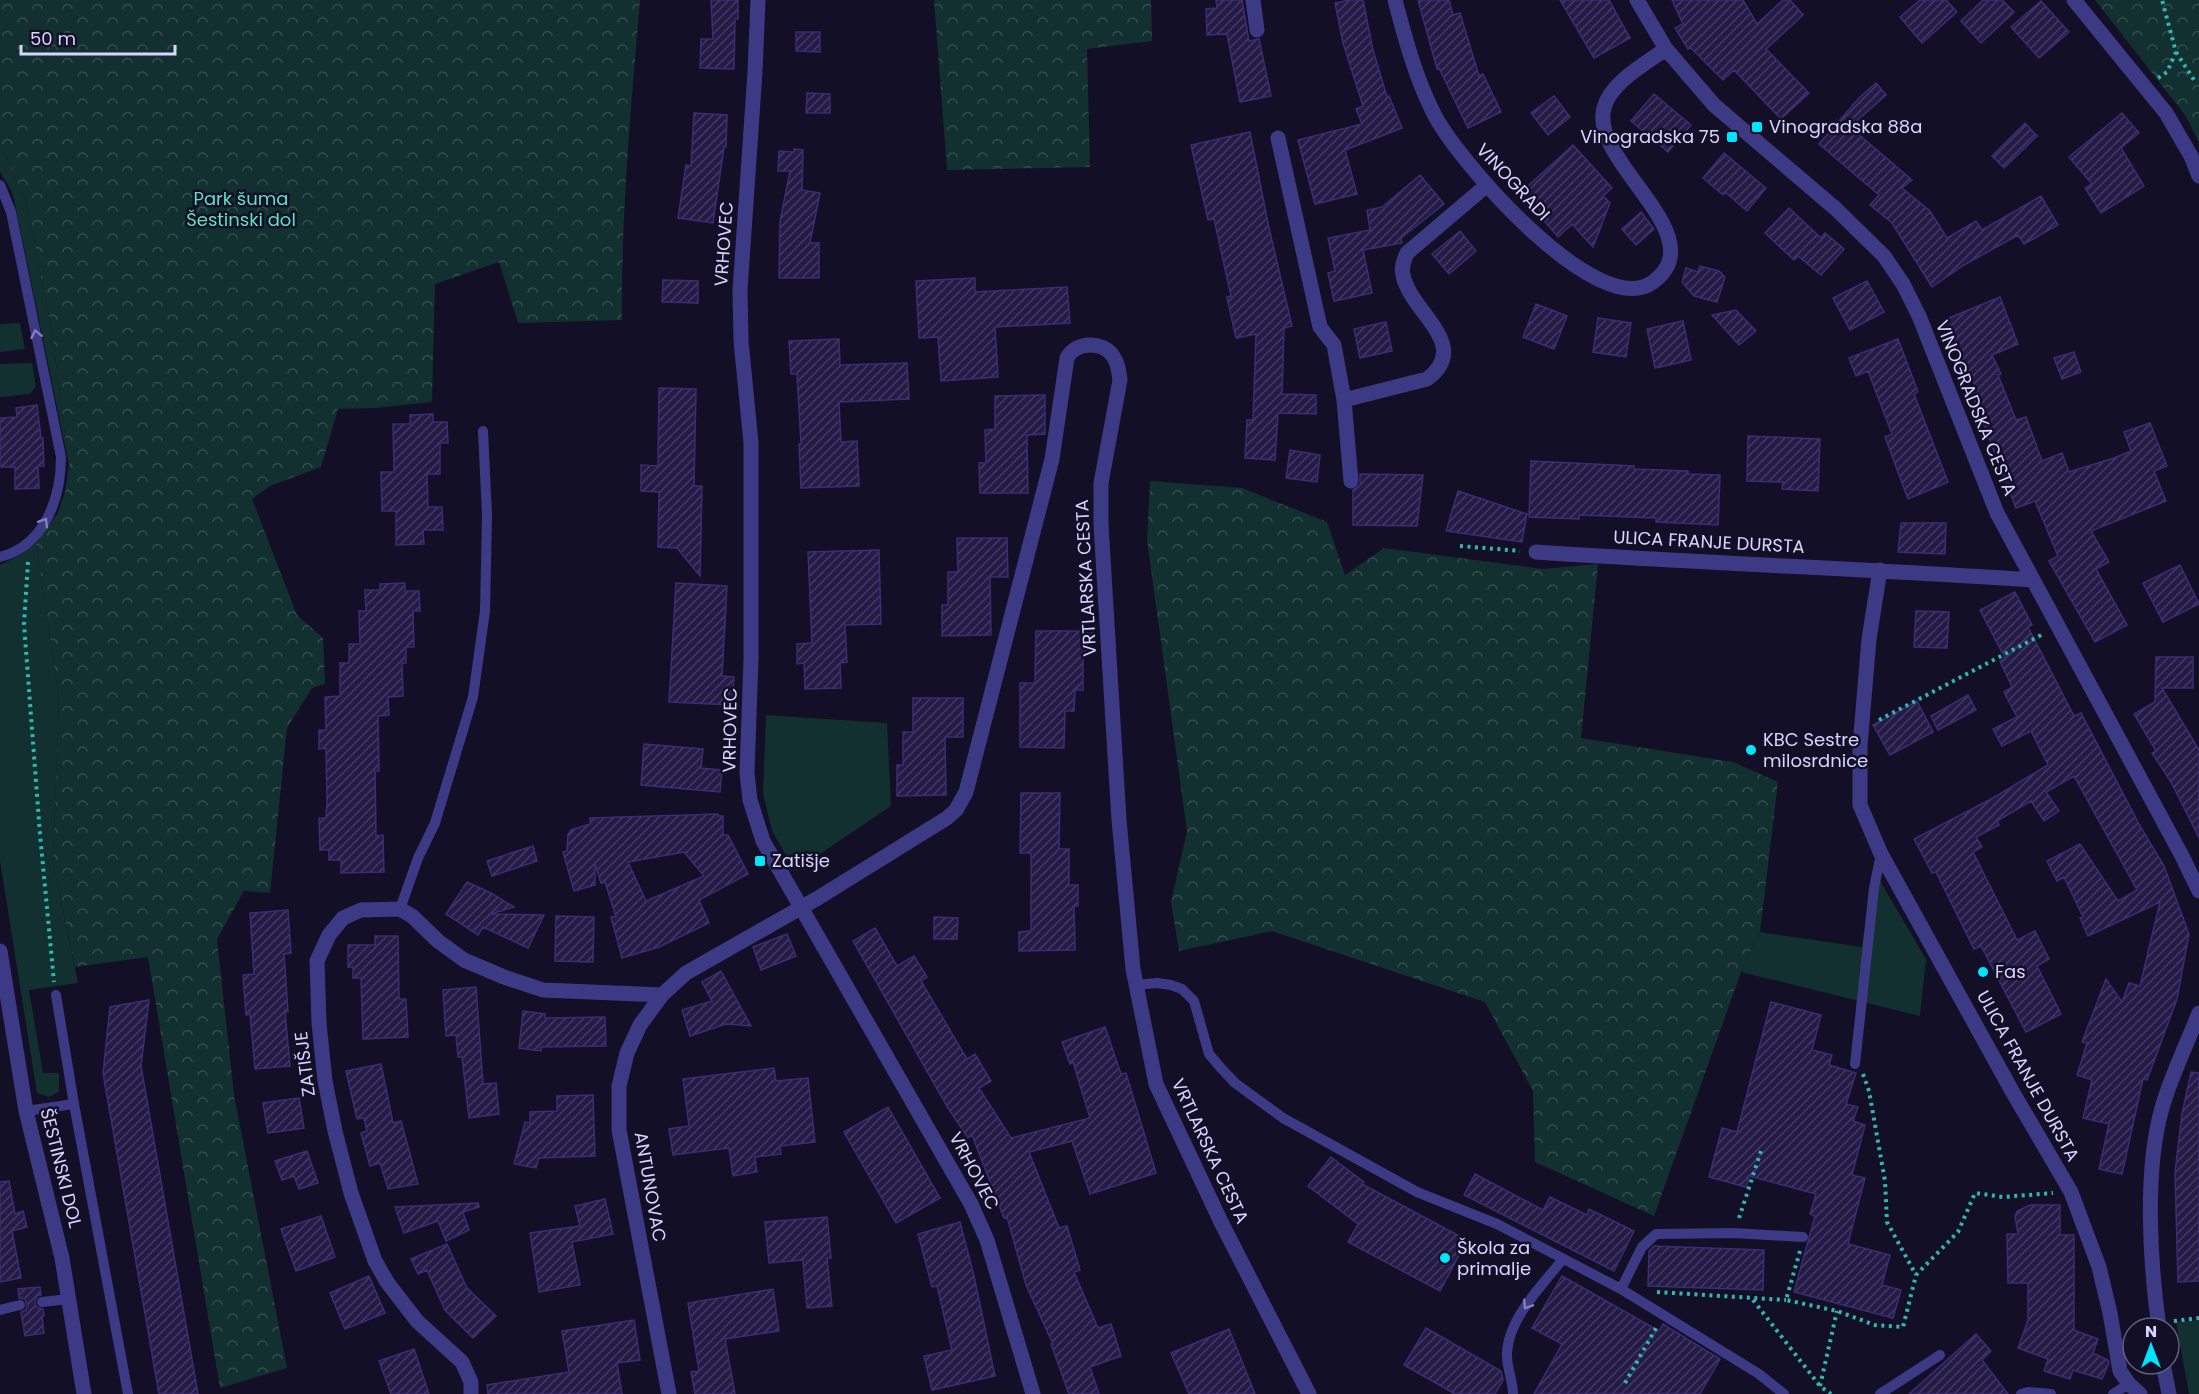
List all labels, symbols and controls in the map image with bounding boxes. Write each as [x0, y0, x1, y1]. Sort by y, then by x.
scale bar [21, 18, 176, 56]
text: 50 m [30, 26, 76, 51]
place label: Vinogradska 88a [1769, 114, 1922, 139]
marker: Vinogradska 88a [1750, 120, 1764, 134]
place label: Vinogradska 75 [1580, 124, 1720, 149]
marker: Vinogradska 75 [1725, 130, 1739, 144]
street label: VINOGRADI [1471, 137, 1556, 226]
park label: Park šuma Šestinski dol [186, 186, 296, 232]
street label: VRHOVEC [708, 201, 739, 287]
street label: VINOGRADSKA CESTA [1930, 316, 2023, 499]
one-way arrow [30, 329, 43, 339]
street label: VRTLARSKA CESTA [1069, 499, 1102, 657]
one-way arrow [37, 518, 49, 528]
street label: ULICA FRANJE DURSTA [1613, 524, 1805, 559]
street label: VRHOVEC [716, 687, 743, 773]
place label: KBC Sestre milosrdnice [1763, 727, 1868, 773]
marker: KBC Sestre milosrdnice [1744, 743, 1758, 757]
place label: Zatišje [772, 848, 830, 873]
marker: Zatišje [753, 854, 767, 868]
place label: Fas [1995, 959, 2026, 984]
marker: Fas [1976, 965, 1990, 979]
street label: ULICA FRANJE DURSTA [1971, 986, 2086, 1166]
street label: ZATIŠJE [288, 1030, 321, 1098]
street label: VRTLARSKA CESTA [1166, 1074, 1255, 1227]
street label: ŠESTINSKI DOL [35, 1105, 88, 1231]
street label: VRHOVEC [943, 1127, 1005, 1214]
street label: ANTUNOVAC [628, 1130, 672, 1244]
place label: Škola za primalje [1457, 1235, 1531, 1281]
marker: Škola za primalje [1438, 1251, 1452, 1265]
one-way arrow [1523, 1299, 1535, 1309]
north arrow [2121, 1316, 2181, 1376]
text: N [2145, 1320, 2157, 1343]

